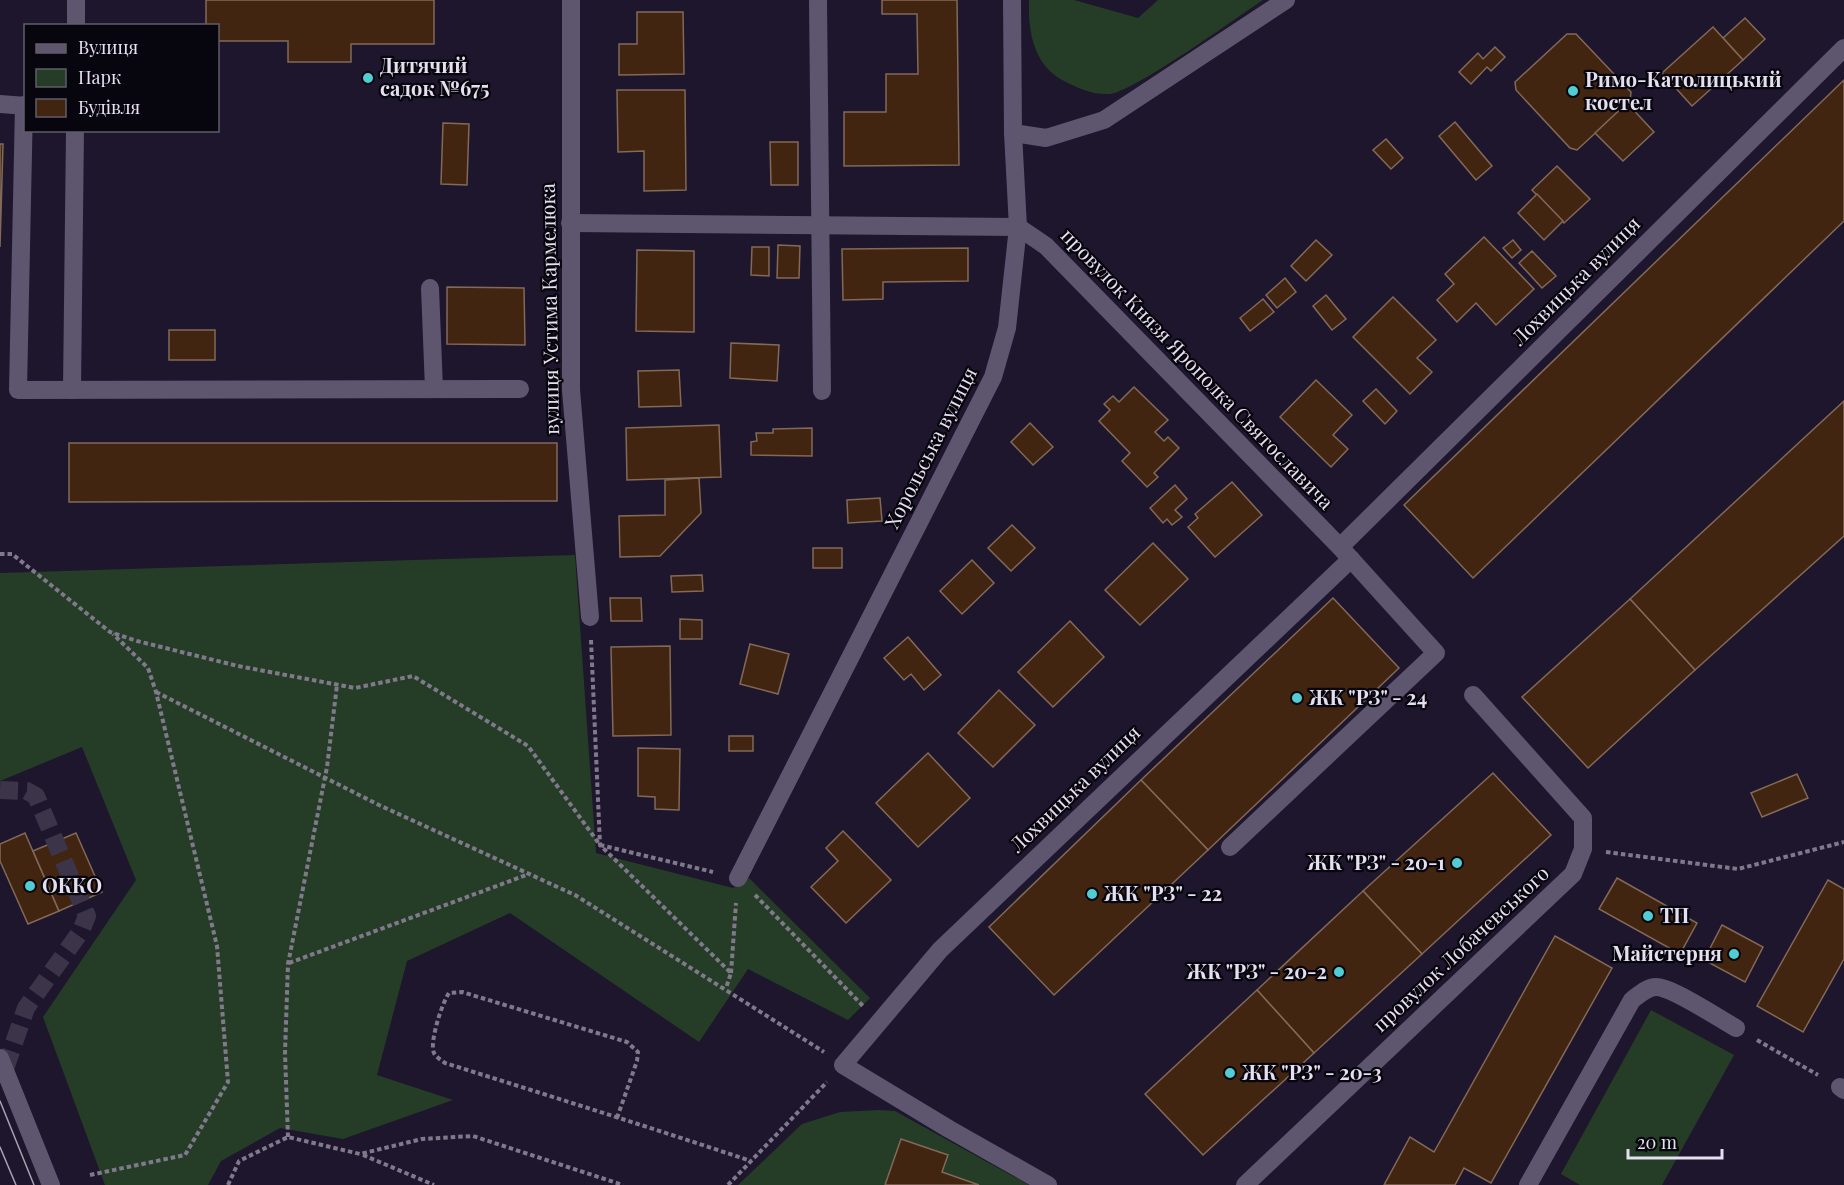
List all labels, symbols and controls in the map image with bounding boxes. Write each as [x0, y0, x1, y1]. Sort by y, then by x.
legend [24, 24, 219, 132]
text: Вулиця [78, 35, 139, 59]
place label: Дитячий садок №675 [380, 51, 489, 101]
text: Парк [78, 65, 121, 89]
place label: Римо-Католицький костел [1585, 65, 1782, 115]
marker: Дитячий садок №675 [361, 71, 375, 85]
marker: Римо-Католицький костел [1566, 84, 1580, 98]
text: Будівля [78, 95, 141, 119]
street label: вулиця Устима Кармелюка [533, 183, 564, 435]
street label: Лохвицька вулиця [1504, 209, 1645, 351]
street label: провулок Князя Ярополка Святославича [1056, 221, 1340, 514]
street label: Хорольська вулиця [877, 362, 982, 533]
place label: ЖК "РЗ" - 24 [1308, 683, 1427, 710]
marker: ЖК "РЗ" - 24 [1290, 691, 1304, 705]
street label: Лохвицька вулиця [1002, 718, 1145, 858]
place label: ЖК "РЗ" - 20-1 [1306, 848, 1445, 875]
marker: ЖК "РЗ" - 20-1 [1450, 856, 1464, 870]
street label: провулок Лобачевського [1366, 859, 1554, 1037]
place label: ОККО [42, 871, 102, 898]
marker: ОККО [23, 879, 37, 893]
place label: ЖК "РЗ" - 22 [1103, 879, 1222, 906]
marker: ЖК "РЗ" - 22 [1085, 887, 1099, 901]
place label: ТП [1660, 901, 1689, 928]
marker: ТП [1641, 909, 1655, 923]
place label: Майстерня [1612, 939, 1722, 966]
marker: Майстерня [1727, 947, 1741, 961]
place label: ЖК "РЗ" - 20-2 [1186, 957, 1327, 984]
marker: ЖК "РЗ" - 20-2 [1332, 965, 1346, 979]
place label: ЖК "РЗ" - 20-3 [1241, 1058, 1382, 1085]
marker: ЖК "РЗ" - 20-3 [1223, 1066, 1237, 1080]
scale bar [1628, 1122, 1722, 1160]
text: 20 m [1637, 1130, 1677, 1154]

